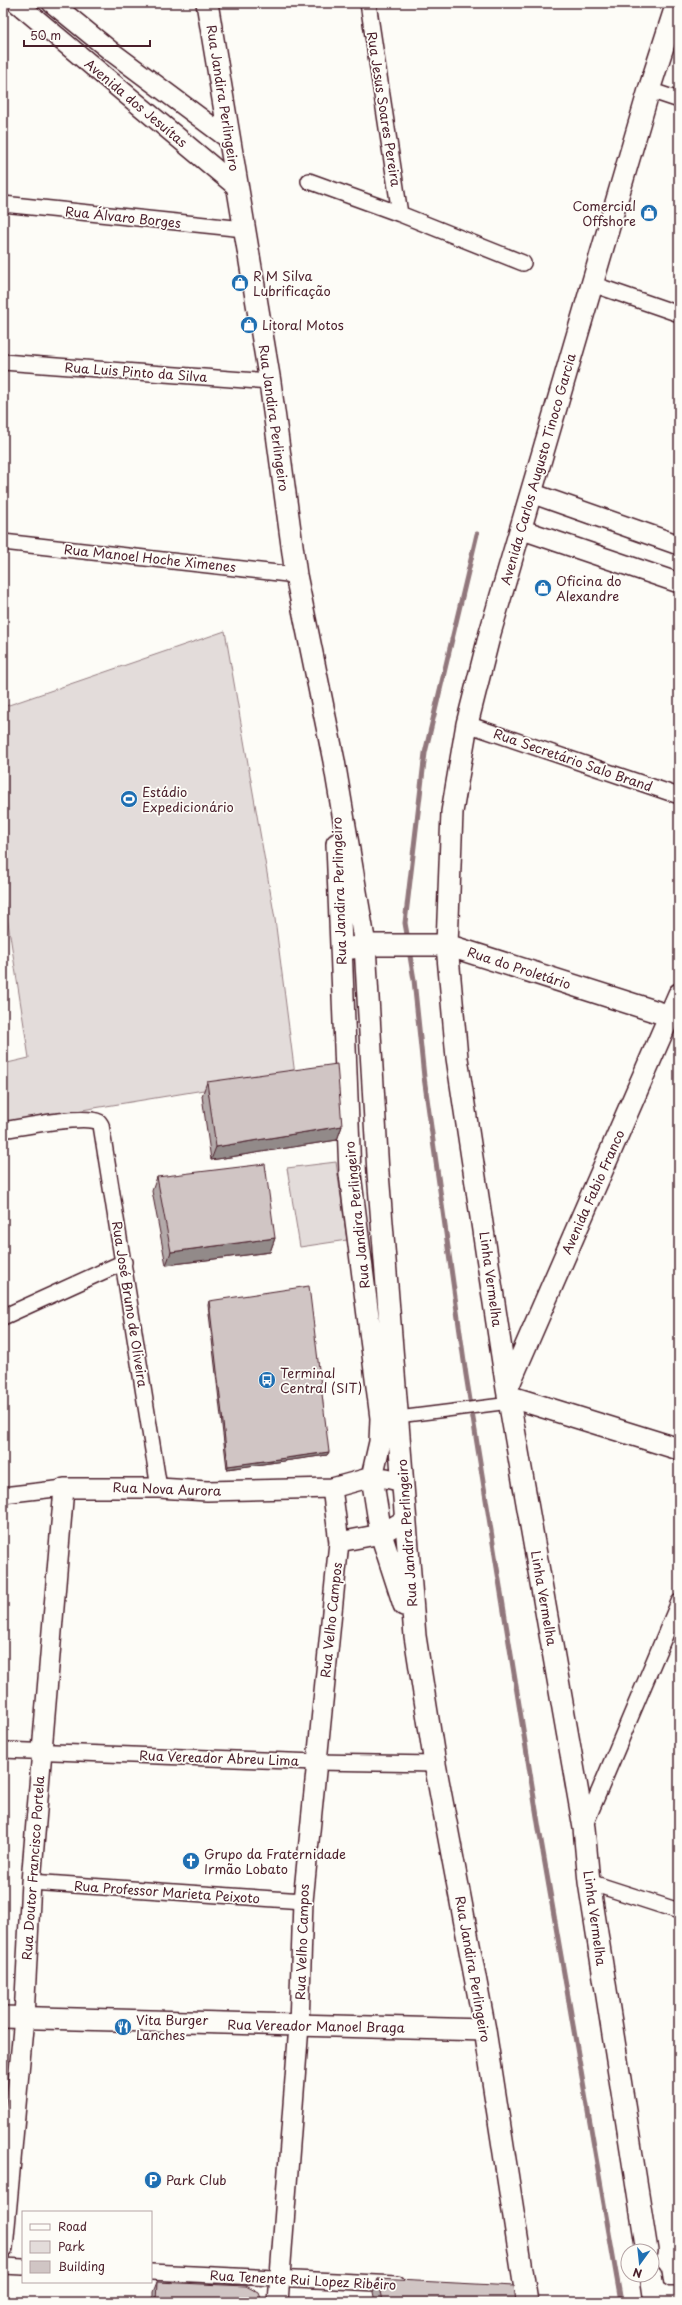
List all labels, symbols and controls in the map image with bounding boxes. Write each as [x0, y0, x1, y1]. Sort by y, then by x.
scale bar [24, 22, 150, 48]
street label: Rua Jandira Perlingeiro [203, 23, 244, 172]
text: 50 m [30, 26, 61, 44]
street label: Rua Jesus Soares Pereira [363, 30, 406, 189]
street label: Avenida dos Jesuítas [81, 54, 192, 151]
place label: Comercial Offshore [572, 196, 636, 230]
street label: Rua Álvaro Borges [64, 201, 182, 232]
shop icon: Comercial Offshore [639, 203, 659, 223]
place label: R M Silva Lubrificação [253, 266, 331, 300]
shop icon: R M Silva Lubrificação [230, 273, 250, 293]
shop icon: Litoral Motos [239, 315, 259, 335]
place label: Litoral Motos [262, 315, 344, 334]
street label: Rua Jandira Perlingeiro [255, 343, 294, 493]
street label: Avenida Carlos Augusto Tinoco Garcia [495, 351, 580, 587]
street label: Rua Luis Pinto da Silva [64, 357, 208, 386]
street label: Rua Manoel Hoche Ximenes [63, 539, 237, 576]
place label: Oficina do Alexandre [556, 571, 622, 605]
shop icon: Oficina do Alexandre [533, 578, 553, 598]
street label: Rua Secretário Salo Brand [491, 723, 655, 796]
place label: Estádio Expedicionário [142, 782, 234, 816]
sports icon: Estádio Expedicionário [119, 789, 139, 809]
street label: Rua Jandira Perlingeiro [326, 817, 351, 965]
street label: Rua do Proletário [465, 942, 573, 993]
street label: Avenida Fabio Franco [556, 1126, 629, 1257]
street label: Rua Jandira Perlingeiro [339, 1140, 374, 1290]
street label: Rua José Bruno de Oliveira [108, 1220, 153, 1388]
street label: Linha Vermelha [475, 1230, 508, 1329]
place label: Terminal Central (SIT) [280, 1363, 362, 1397]
bus stop icon: Terminal Central (SIT) [257, 1370, 277, 1390]
street label: Rua Jandira Perlingeiro [392, 1459, 421, 1608]
street label: Rua Nova Aurora [112, 1477, 222, 1500]
street label: Linha Vermelha [527, 1549, 562, 1648]
street label: Rua Velho Campos [315, 1561, 346, 1679]
street label: Rua Vereador Abreu Lima [139, 1745, 300, 1770]
street label: Rua Doutor Francisco Portela [17, 1774, 48, 1961]
place label: Grupo da Fraternidade Irmão Lobato [204, 1844, 346, 1878]
church icon: Grupo da Fraternidade Irmão Lobato [181, 1851, 201, 1871]
street label: Linha Vermelha [579, 1869, 612, 1968]
street label: Rua Professor Marieta Peixoto [73, 1876, 261, 1907]
street label: Rua Velho Campos [290, 1884, 313, 2000]
street label: Rua Jandira Perlingeiro [451, 1894, 496, 2043]
place label: Vita Burger Lanches [136, 2010, 209, 2044]
street label: Rua Vereador Manoel Braga [227, 2014, 406, 2037]
restaurant icon: Vita Burger Lanches [113, 2017, 133, 2037]
parking icon: Park Club [143, 2170, 163, 2190]
place label: Park Club [166, 2170, 227, 2189]
legend [22, 2211, 152, 2283]
text: Road [58, 2217, 87, 2235]
text: Park [58, 2237, 85, 2255]
north arrow [620, 2243, 660, 2283]
text: Building [58, 2257, 105, 2275]
text: N [631, 2264, 644, 2282]
street label: Rua Tenente Rui Lopez Ribeiro [209, 2265, 397, 2294]

